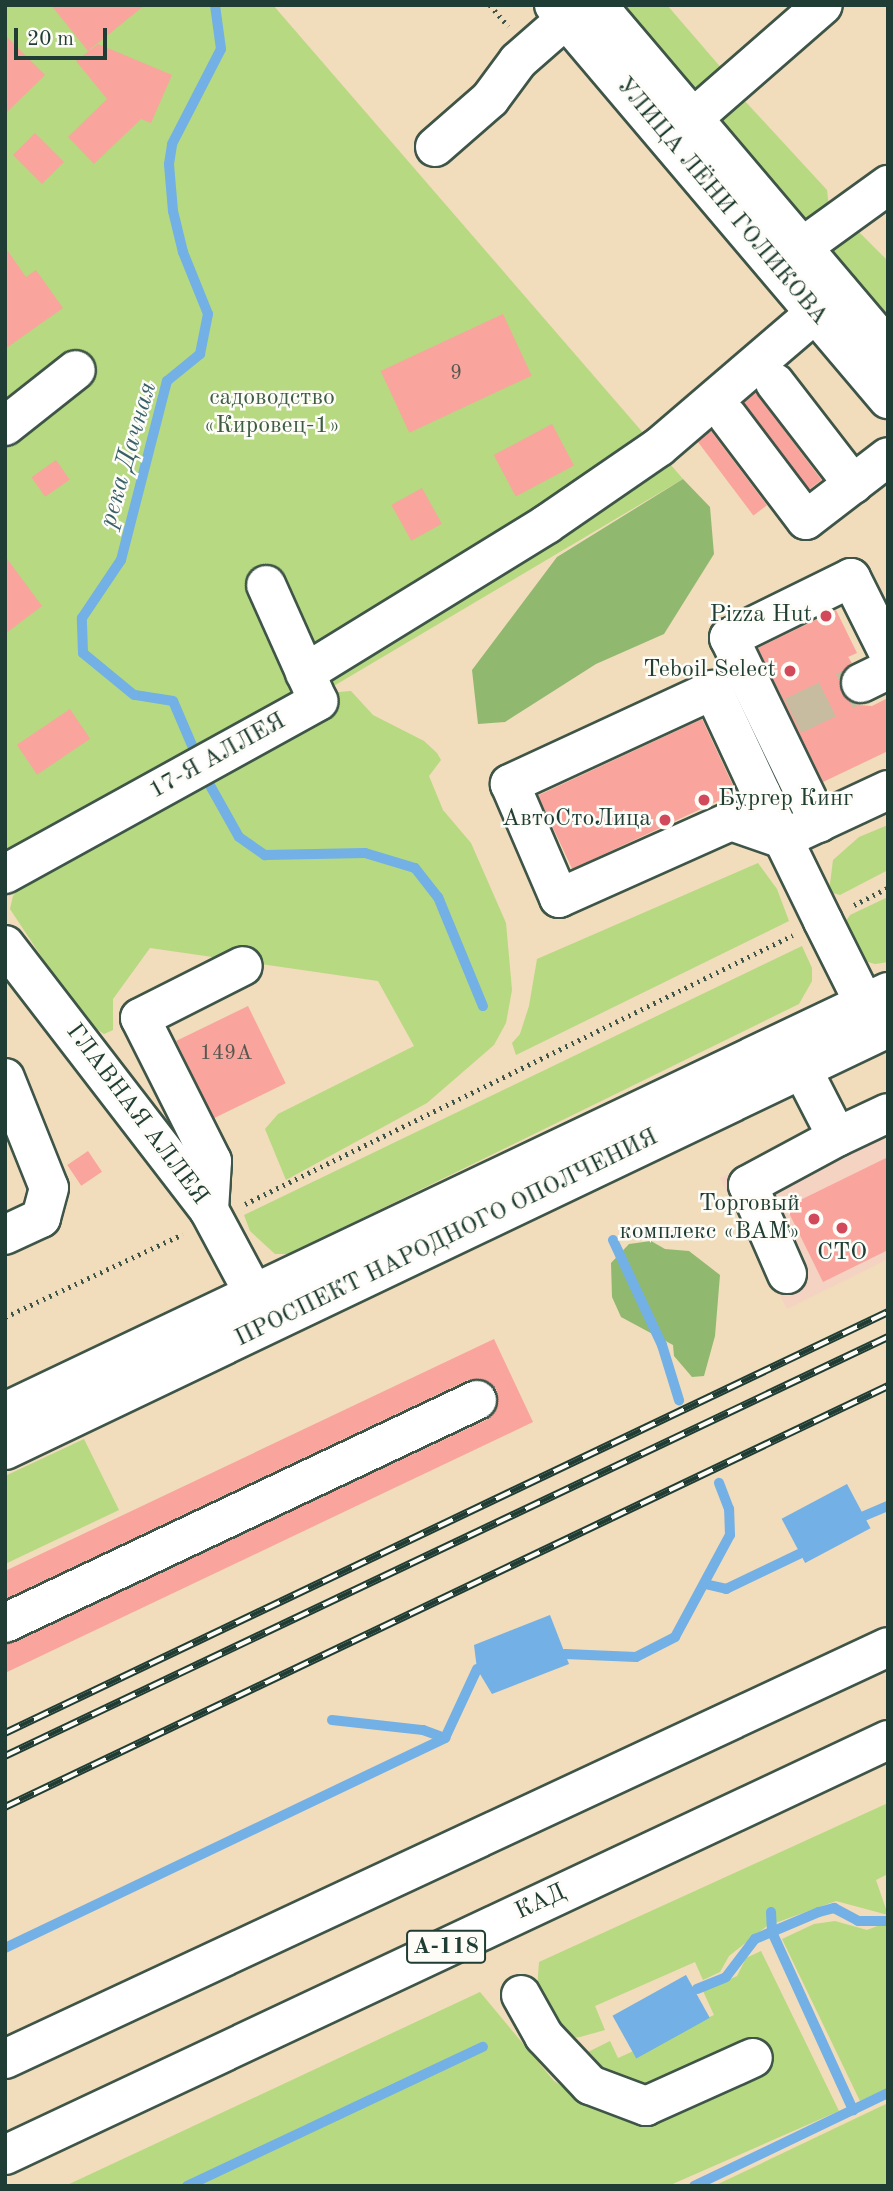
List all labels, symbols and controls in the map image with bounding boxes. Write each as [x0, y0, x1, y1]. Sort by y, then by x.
scale bar [18, 14, 110, 58]
text: 20 m [27, 29, 74, 50]
street label: УЛИЦА ЛЁНИ ГОЛИКОВА [609, 72, 833, 332]
house number: 9 [450, 361, 462, 387]
water label: река Дачная [93, 378, 165, 532]
park label: садоводство «Кировец-1» [204, 385, 340, 441]
place label: Pizza Hut [709, 602, 812, 630]
marker: Pizza Hut [818, 608, 834, 624]
place label: Teboil Select [643, 657, 776, 685]
marker: Teboil Select [782, 663, 798, 679]
street label: 17-Я АЛЛЕЯ [145, 708, 291, 806]
place label: Бургер Кинг [718, 786, 854, 814]
marker: Бургер Кинг [696, 792, 712, 808]
place label: АвтоСтоЛица [502, 806, 651, 834]
marker: АвтоСтоЛица [657, 812, 673, 828]
street label: ГЛАВНАЯ АЛЛЕЯ [59, 1019, 213, 1211]
house number: 149А [200, 1041, 252, 1067]
street label: ПРОСПЕКТ НАРОДНОГО ОПОЛЧЕНИЯ [231, 1124, 663, 1354]
place label: Торговый комплекс «ВАМ» [620, 1191, 800, 1247]
marker: Торговый комплекс «ВАМ» [806, 1211, 822, 1227]
marker: СТО [834, 1220, 850, 1236]
place label: СТО [817, 1240, 867, 1268]
street label: КАД [511, 1879, 571, 1927]
road number: А-118 [406, 1928, 486, 1966]

